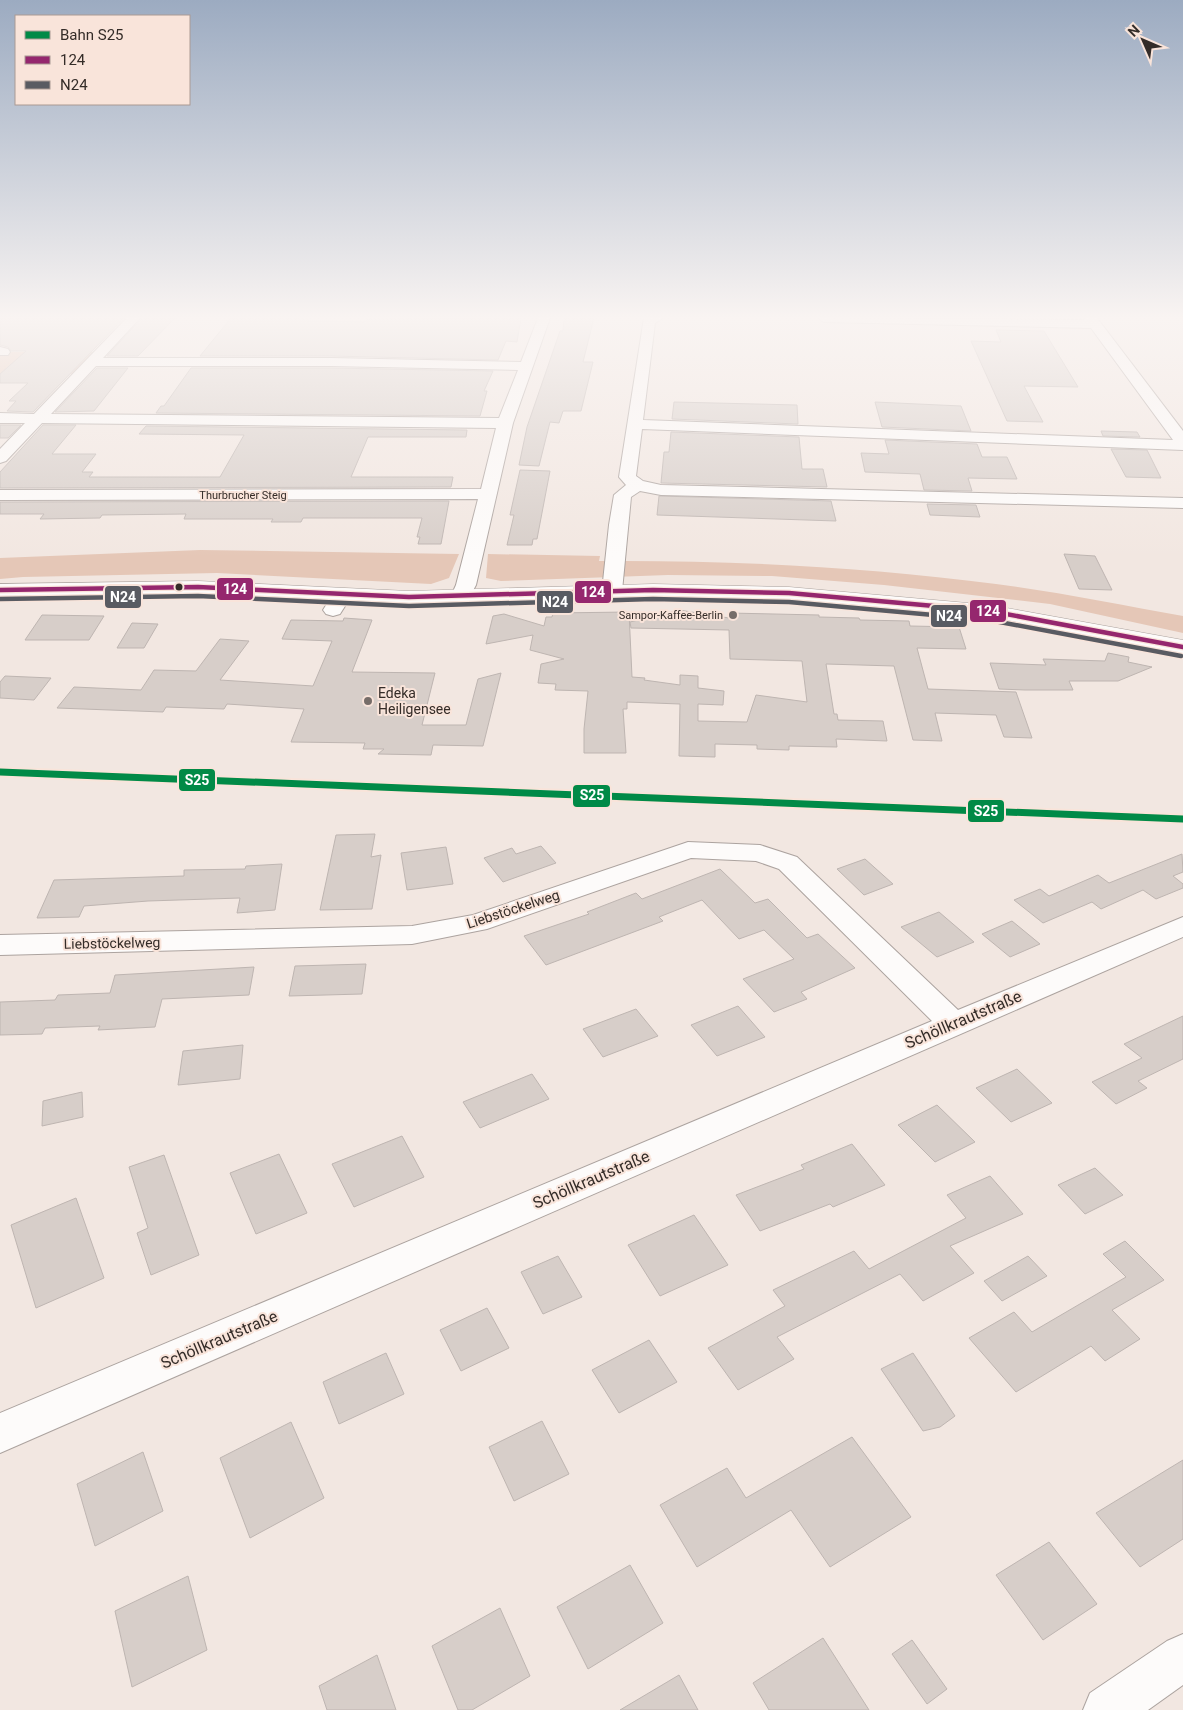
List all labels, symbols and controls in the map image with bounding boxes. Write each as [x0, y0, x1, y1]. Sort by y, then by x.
legend [15, 15, 190, 105]
north arrow [1118, 15, 1168, 65]
text: N [1125, 22, 1143, 40]
text: Bahn S25 [60, 26, 124, 44]
text: 124 [60, 51, 86, 69]
text: N24 [60, 76, 88, 94]
street label: Thurbrucher Steig [199, 489, 287, 502]
line badge: 124 [216, 577, 254, 601]
line badge: 124 [574, 580, 612, 604]
text: 124 [223, 581, 247, 597]
unlabelled marker [174, 582, 184, 592]
text: 124 [581, 584, 605, 600]
line badge: N24 [104, 585, 142, 609]
text: N24 [110, 589, 136, 605]
line badge: N24 [536, 590, 574, 614]
text: N24 [542, 594, 568, 610]
line badge: 124 [969, 599, 1007, 623]
text: 124 [976, 603, 1000, 619]
line badge: N24 [930, 604, 968, 628]
text: N24 [936, 608, 962, 624]
place label: Sampor-Kaffee-Berlin [619, 609, 723, 622]
marker: Sampor-Kaffee-Berlin [727, 609, 739, 621]
place label: Edeka Heiligensee [378, 685, 451, 717]
marker: Edeka Heiligensee [362, 695, 374, 707]
line badge: S25 [178, 768, 216, 792]
text: S25 [185, 772, 209, 788]
line badge: S25 [572, 784, 611, 808]
text: S25 [580, 787, 604, 803]
line badge: S25 [967, 799, 1005, 823]
text: S25 [974, 803, 998, 819]
street label: Liebstöckelweg [464, 886, 562, 932]
street label: Liebstöckelweg [63, 934, 161, 952]
street label: Schöllkrautstraße [902, 986, 1024, 1053]
street label: Schöllkrautstraße [530, 1146, 652, 1213]
street label: Schöllkrautstraße [158, 1306, 280, 1373]

